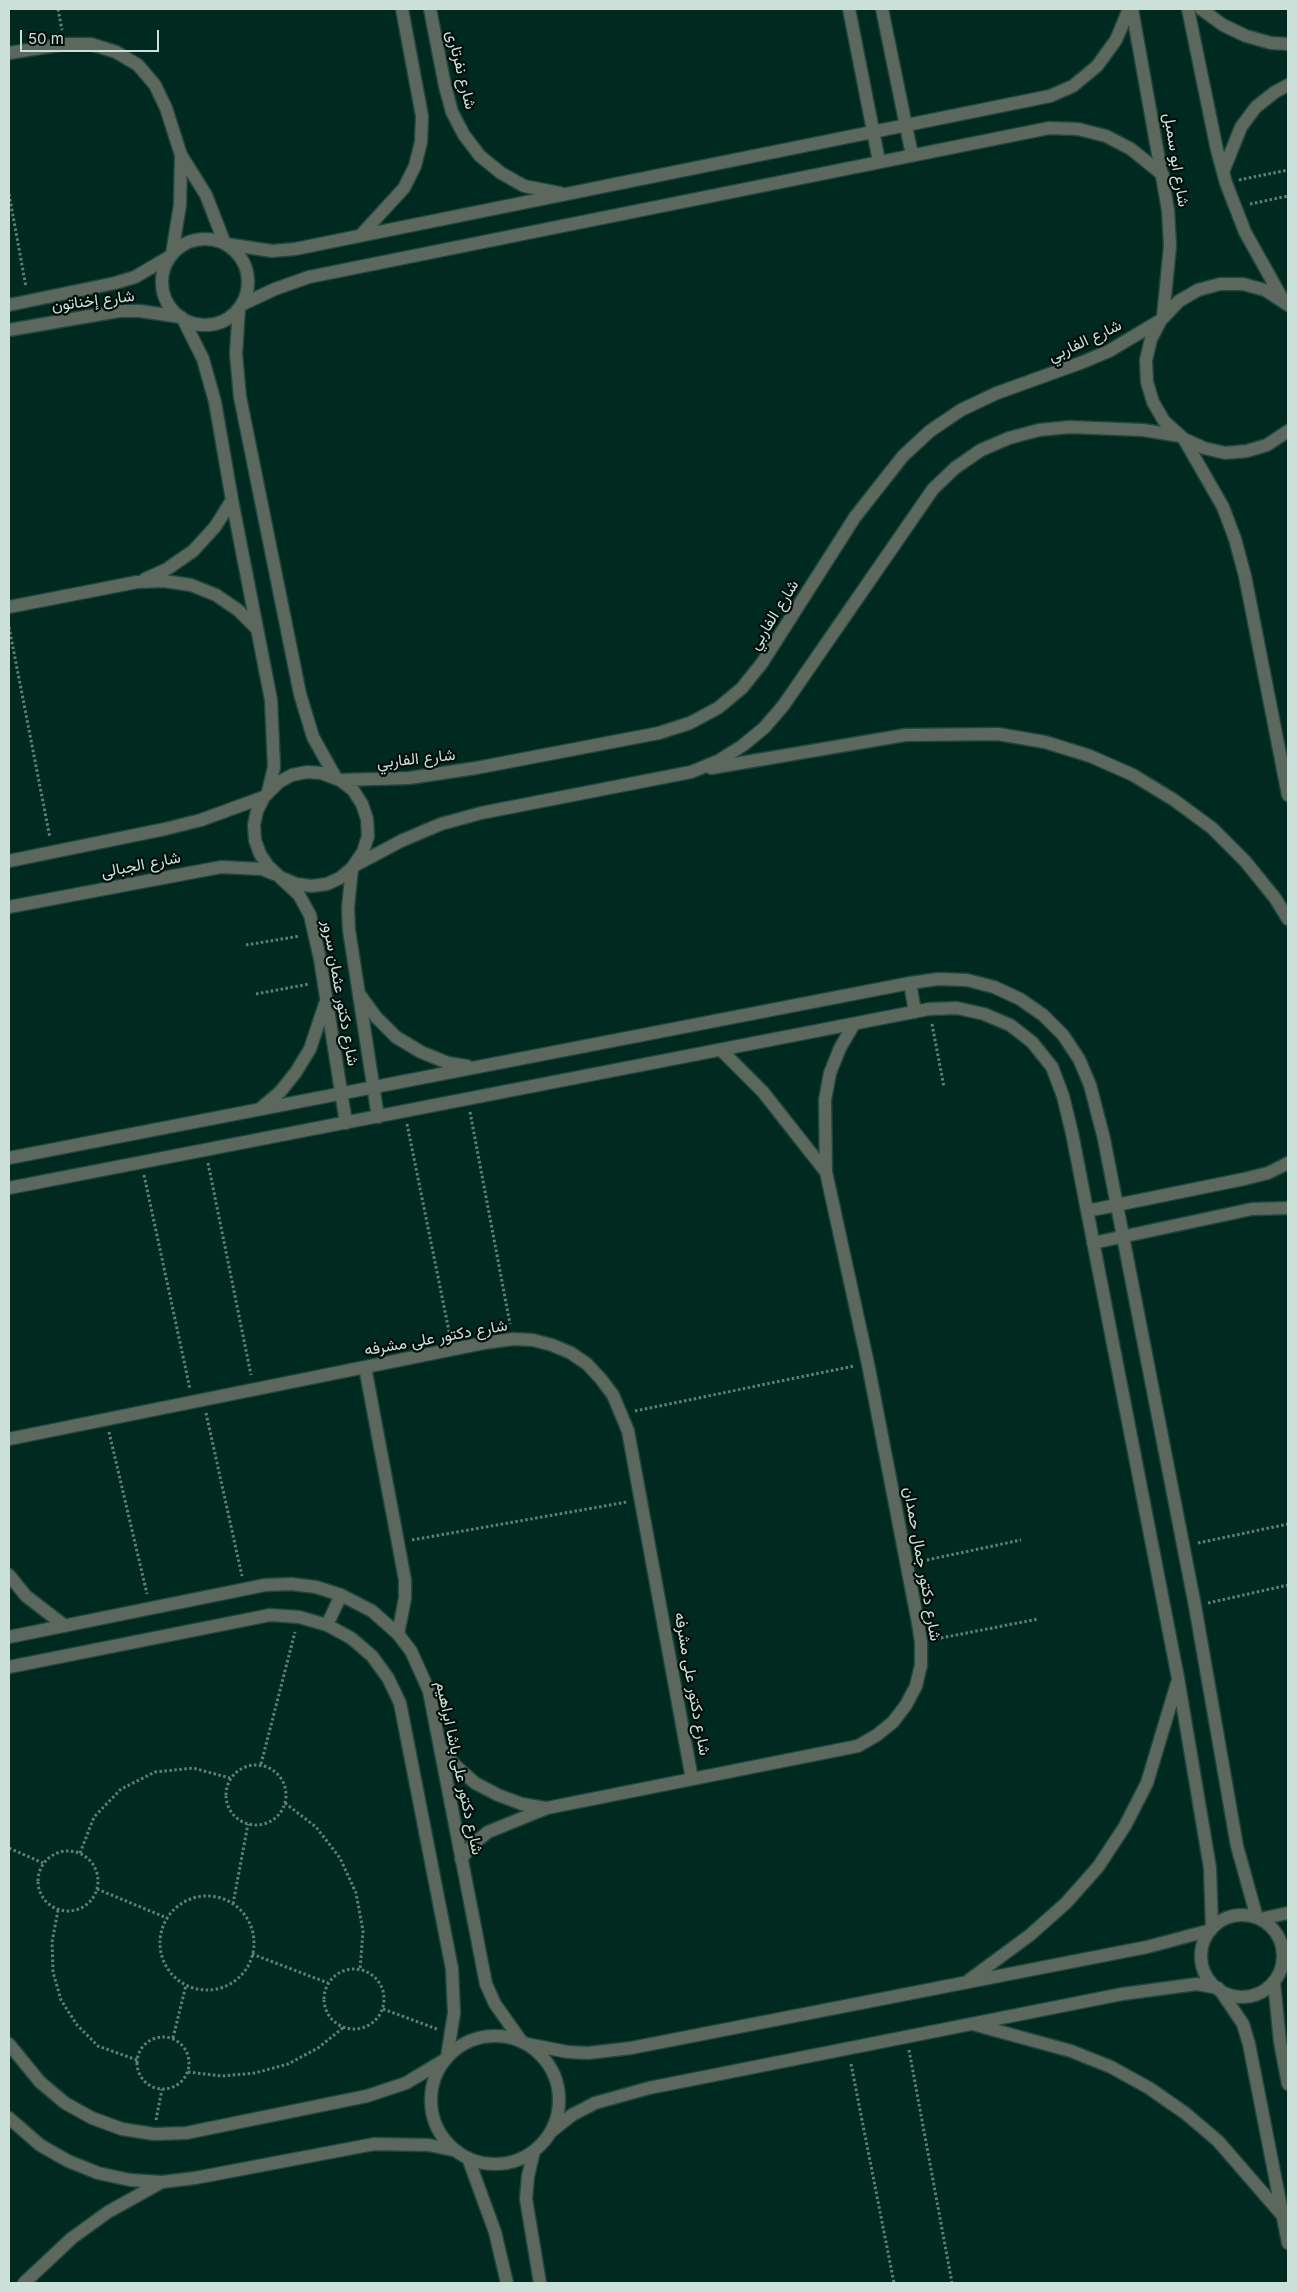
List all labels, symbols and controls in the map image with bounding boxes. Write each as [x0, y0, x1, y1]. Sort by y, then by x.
scale bar [22, 20, 161, 52]
text: 50 m [28, 29, 64, 48]
street label: شارع نفرتارى [442, 29, 480, 111]
street label: شارع ابو سمبل [1159, 112, 1193, 208]
street label: شارع إخناتون [50, 286, 136, 316]
street label: شارع الفاربي [1045, 316, 1125, 366]
street label: شارع الفاربي [745, 576, 803, 654]
street label: شارع الفاربي [376, 745, 456, 773]
street label: شارع الجبالى [100, 848, 182, 882]
street label: شارع دكتور عثمان سرور [318, 918, 362, 1068]
street label: شارع دكتور على مشرفه [363, 1316, 509, 1360]
street label: شارع دكتور جمال حمدان [899, 1486, 945, 1642]
street label: شارع دكتور على مشرفه [670, 1611, 714, 1757]
street label: شارع دكتور على باشا ابراهيم [431, 1679, 487, 1857]

